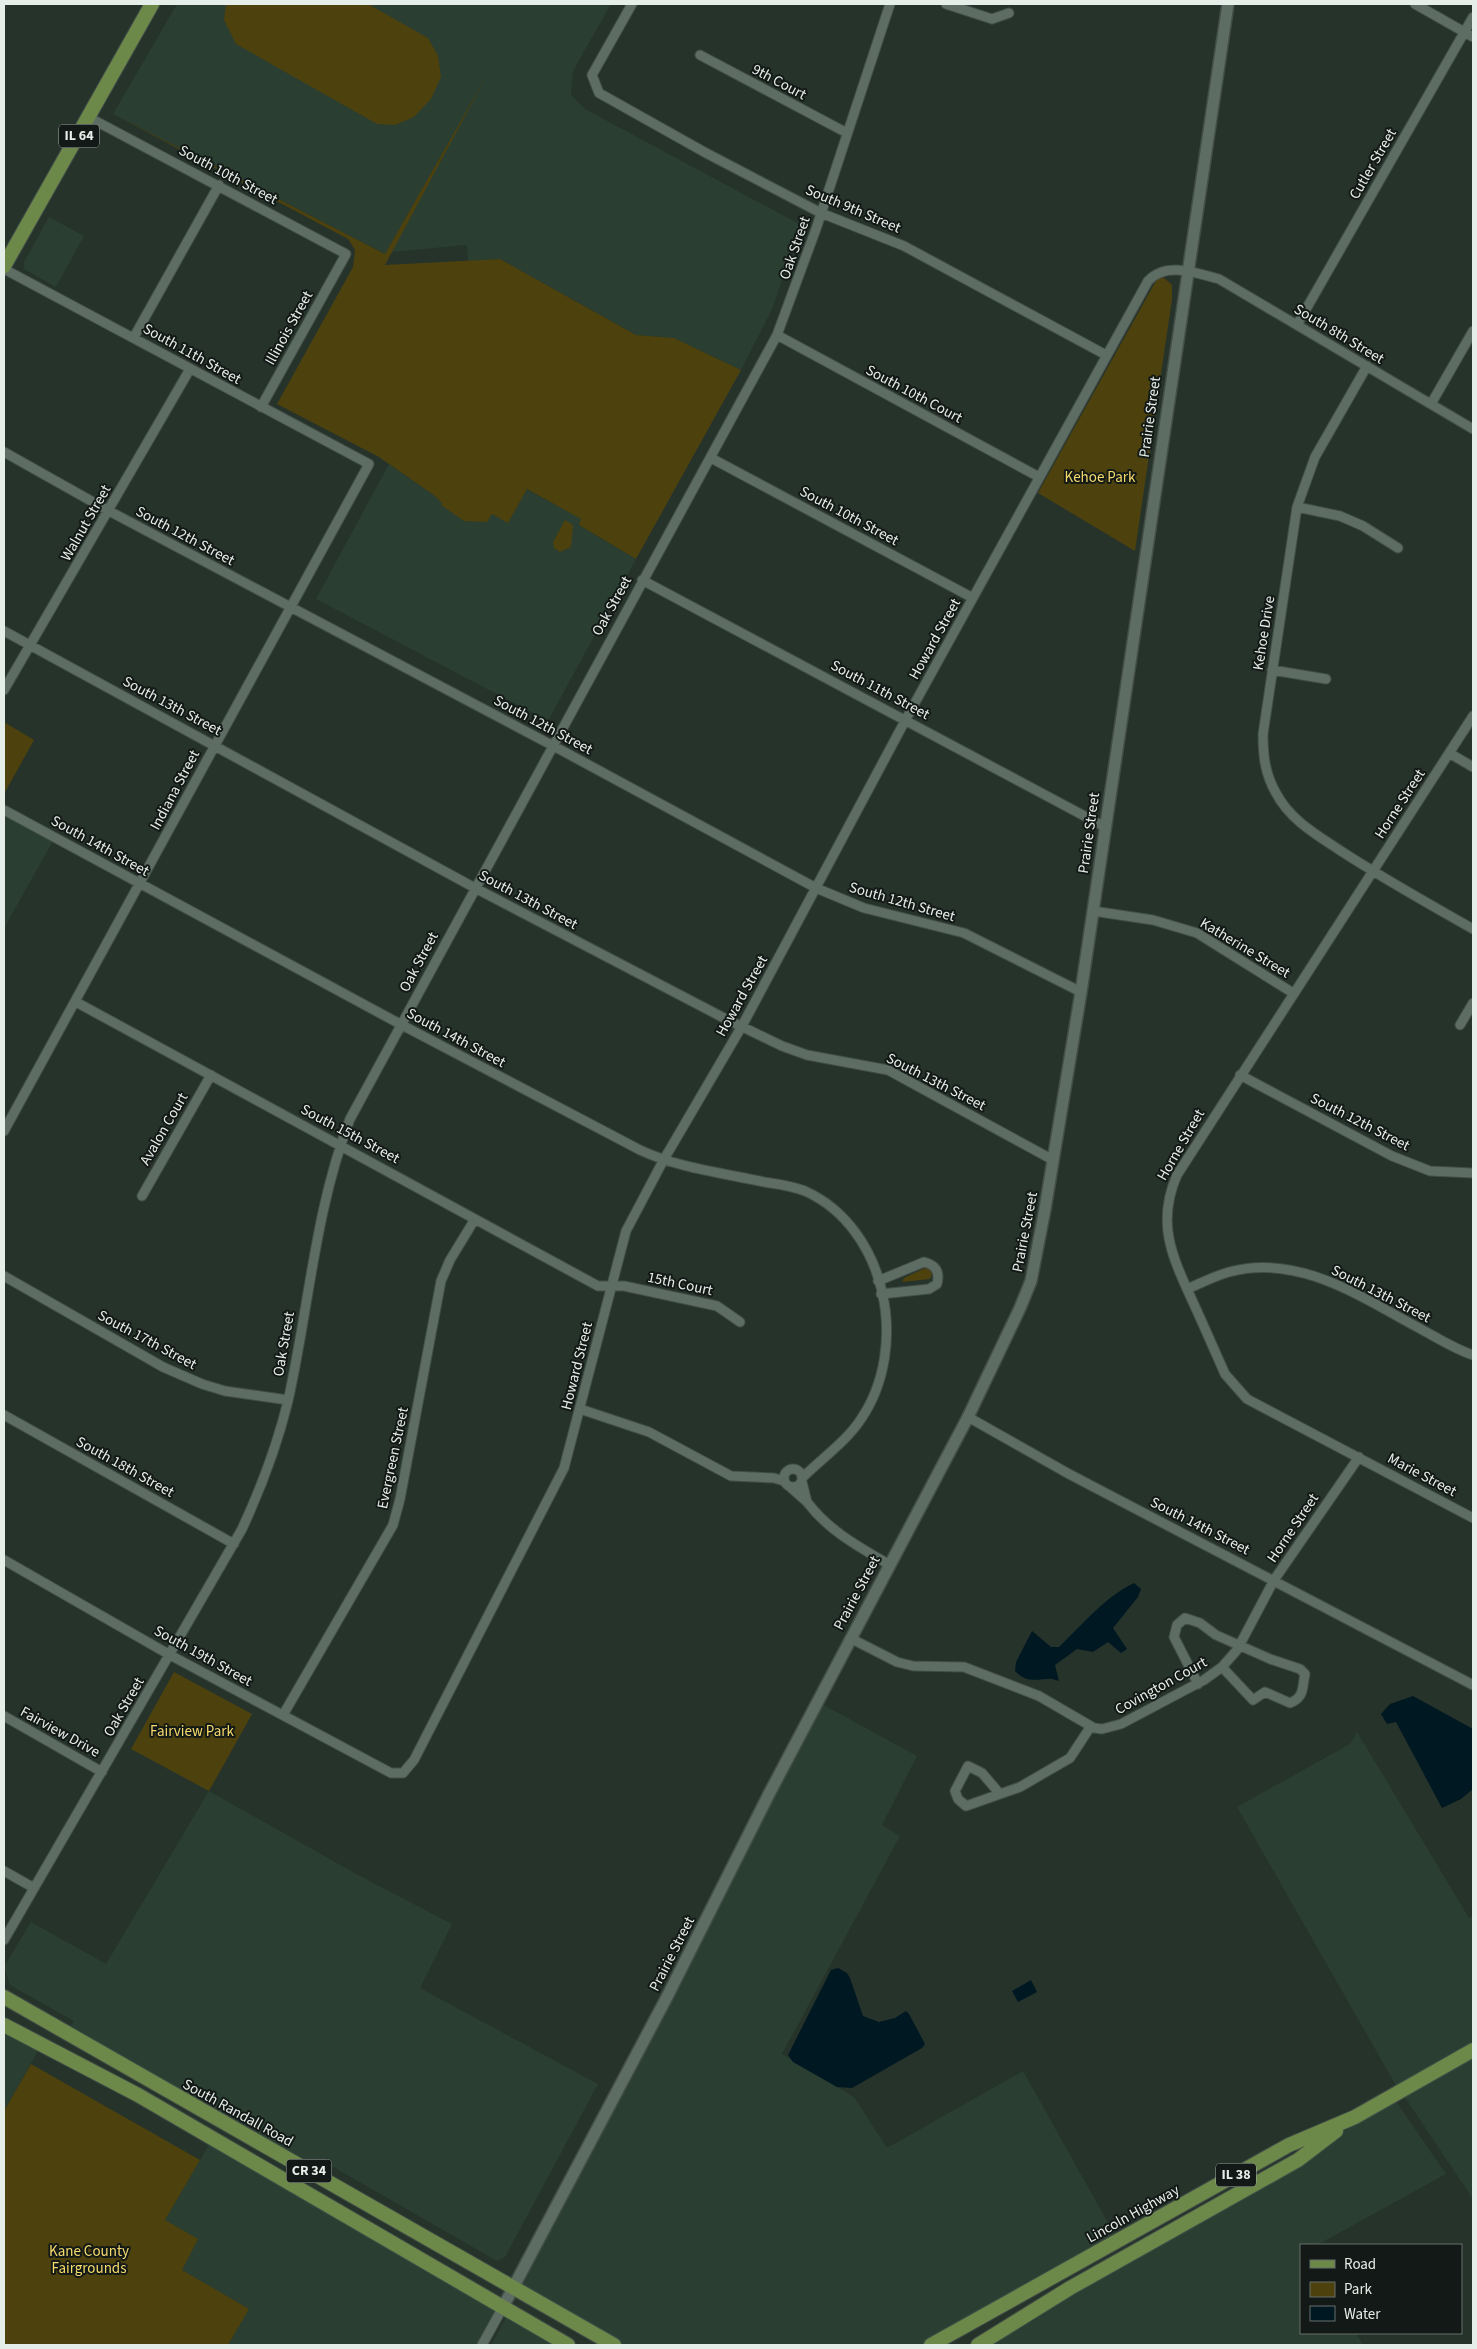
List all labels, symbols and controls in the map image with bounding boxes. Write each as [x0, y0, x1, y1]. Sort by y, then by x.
street label: 9th Court [748, 59, 810, 105]
road number: IL 64 [59, 124, 99, 148]
street label: Cutler Street [1344, 125, 1402, 203]
street label: South 10th Street [175, 140, 281, 210]
street label: South 9th Street [802, 179, 904, 239]
street label: Oak Street [774, 214, 816, 282]
street label: Illinois Street [260, 287, 318, 369]
street label: South 8th Street [1290, 299, 1388, 369]
street label: South 11th Street [139, 318, 245, 390]
street label: South 10th Court [862, 360, 966, 428]
street label: Prairie Street [1134, 375, 1166, 459]
park label: Kehoe Park [1065, 467, 1136, 488]
street label: Walnut Street [56, 481, 116, 565]
street label: South 10th Street [796, 481, 902, 551]
street label: South 12th Street [132, 501, 238, 571]
street label: Oak Street [587, 572, 637, 640]
street label: Kehoe Drive [1248, 594, 1280, 672]
street label: Howard Street [904, 595, 966, 683]
street label: South 11th Street [827, 655, 933, 725]
street label: South 13th Street [119, 671, 225, 741]
street label: South 12th Street [490, 690, 596, 760]
street label: Indiana Street [145, 746, 205, 834]
street label: Horne Street [1370, 765, 1430, 843]
street label: Prairie Street [1073, 791, 1105, 875]
street label: South 14th Street [47, 810, 153, 882]
street label: South 13th Street [475, 865, 581, 935]
street label: South 12th Street [847, 877, 957, 927]
street label: Katherine Street [1196, 913, 1294, 983]
street label: Oak Street [394, 928, 444, 996]
street label: Howard Street [711, 952, 773, 1040]
street label: South 14th Street [403, 1003, 509, 1073]
street label: South 13th Street [883, 1048, 989, 1116]
street label: South 12th Street [1307, 1088, 1413, 1156]
street label: Avalon Court [135, 1089, 193, 1169]
street label: South 15th Street [297, 1099, 403, 1169]
street label: Horne Street [1152, 1105, 1210, 1185]
street label: Prairie Street [1007, 1190, 1043, 1274]
street label: South 13th Street [1328, 1260, 1434, 1328]
street label: 15th Court [645, 1267, 715, 1301]
street label: South 17th Street [94, 1305, 200, 1375]
street label: Oak Street [268, 1310, 300, 1378]
street label: Howard Street [556, 1320, 598, 1412]
street label: Evergreen Street [372, 1405, 414, 1511]
street label: South 18th Street [72, 1431, 178, 1503]
street label: Marie Street [1384, 1448, 1460, 1502]
street label: Horne Street [1262, 1489, 1324, 1567]
street label: South 14th Street [1147, 1492, 1253, 1560]
street label: Prairie Street [829, 1552, 885, 1634]
street label: South 19th Street [150, 1620, 256, 1692]
street label: Covington Court [1111, 1652, 1211, 1720]
street label: Oak Street [99, 1673, 149, 1741]
street label: Fairview Drive [16, 1701, 104, 1763]
park label: Fairview Park [150, 1721, 234, 1742]
street label: Prairie Street [644, 1913, 700, 1995]
street label: South Randall Road [179, 2074, 297, 2152]
road number: CR 34 [286, 2160, 332, 2182]
road number: IL 38 [1216, 2164, 1256, 2186]
street label: Lincoln Highway [1083, 2180, 1183, 2248]
park label: Kane County Fairgrounds [49, 2241, 129, 2279]
legend [1300, 2244, 1462, 2334]
text: Road [1344, 2254, 1376, 2275]
text: Park [1344, 2279, 1373, 2300]
text: Water [1344, 2304, 1381, 2325]

